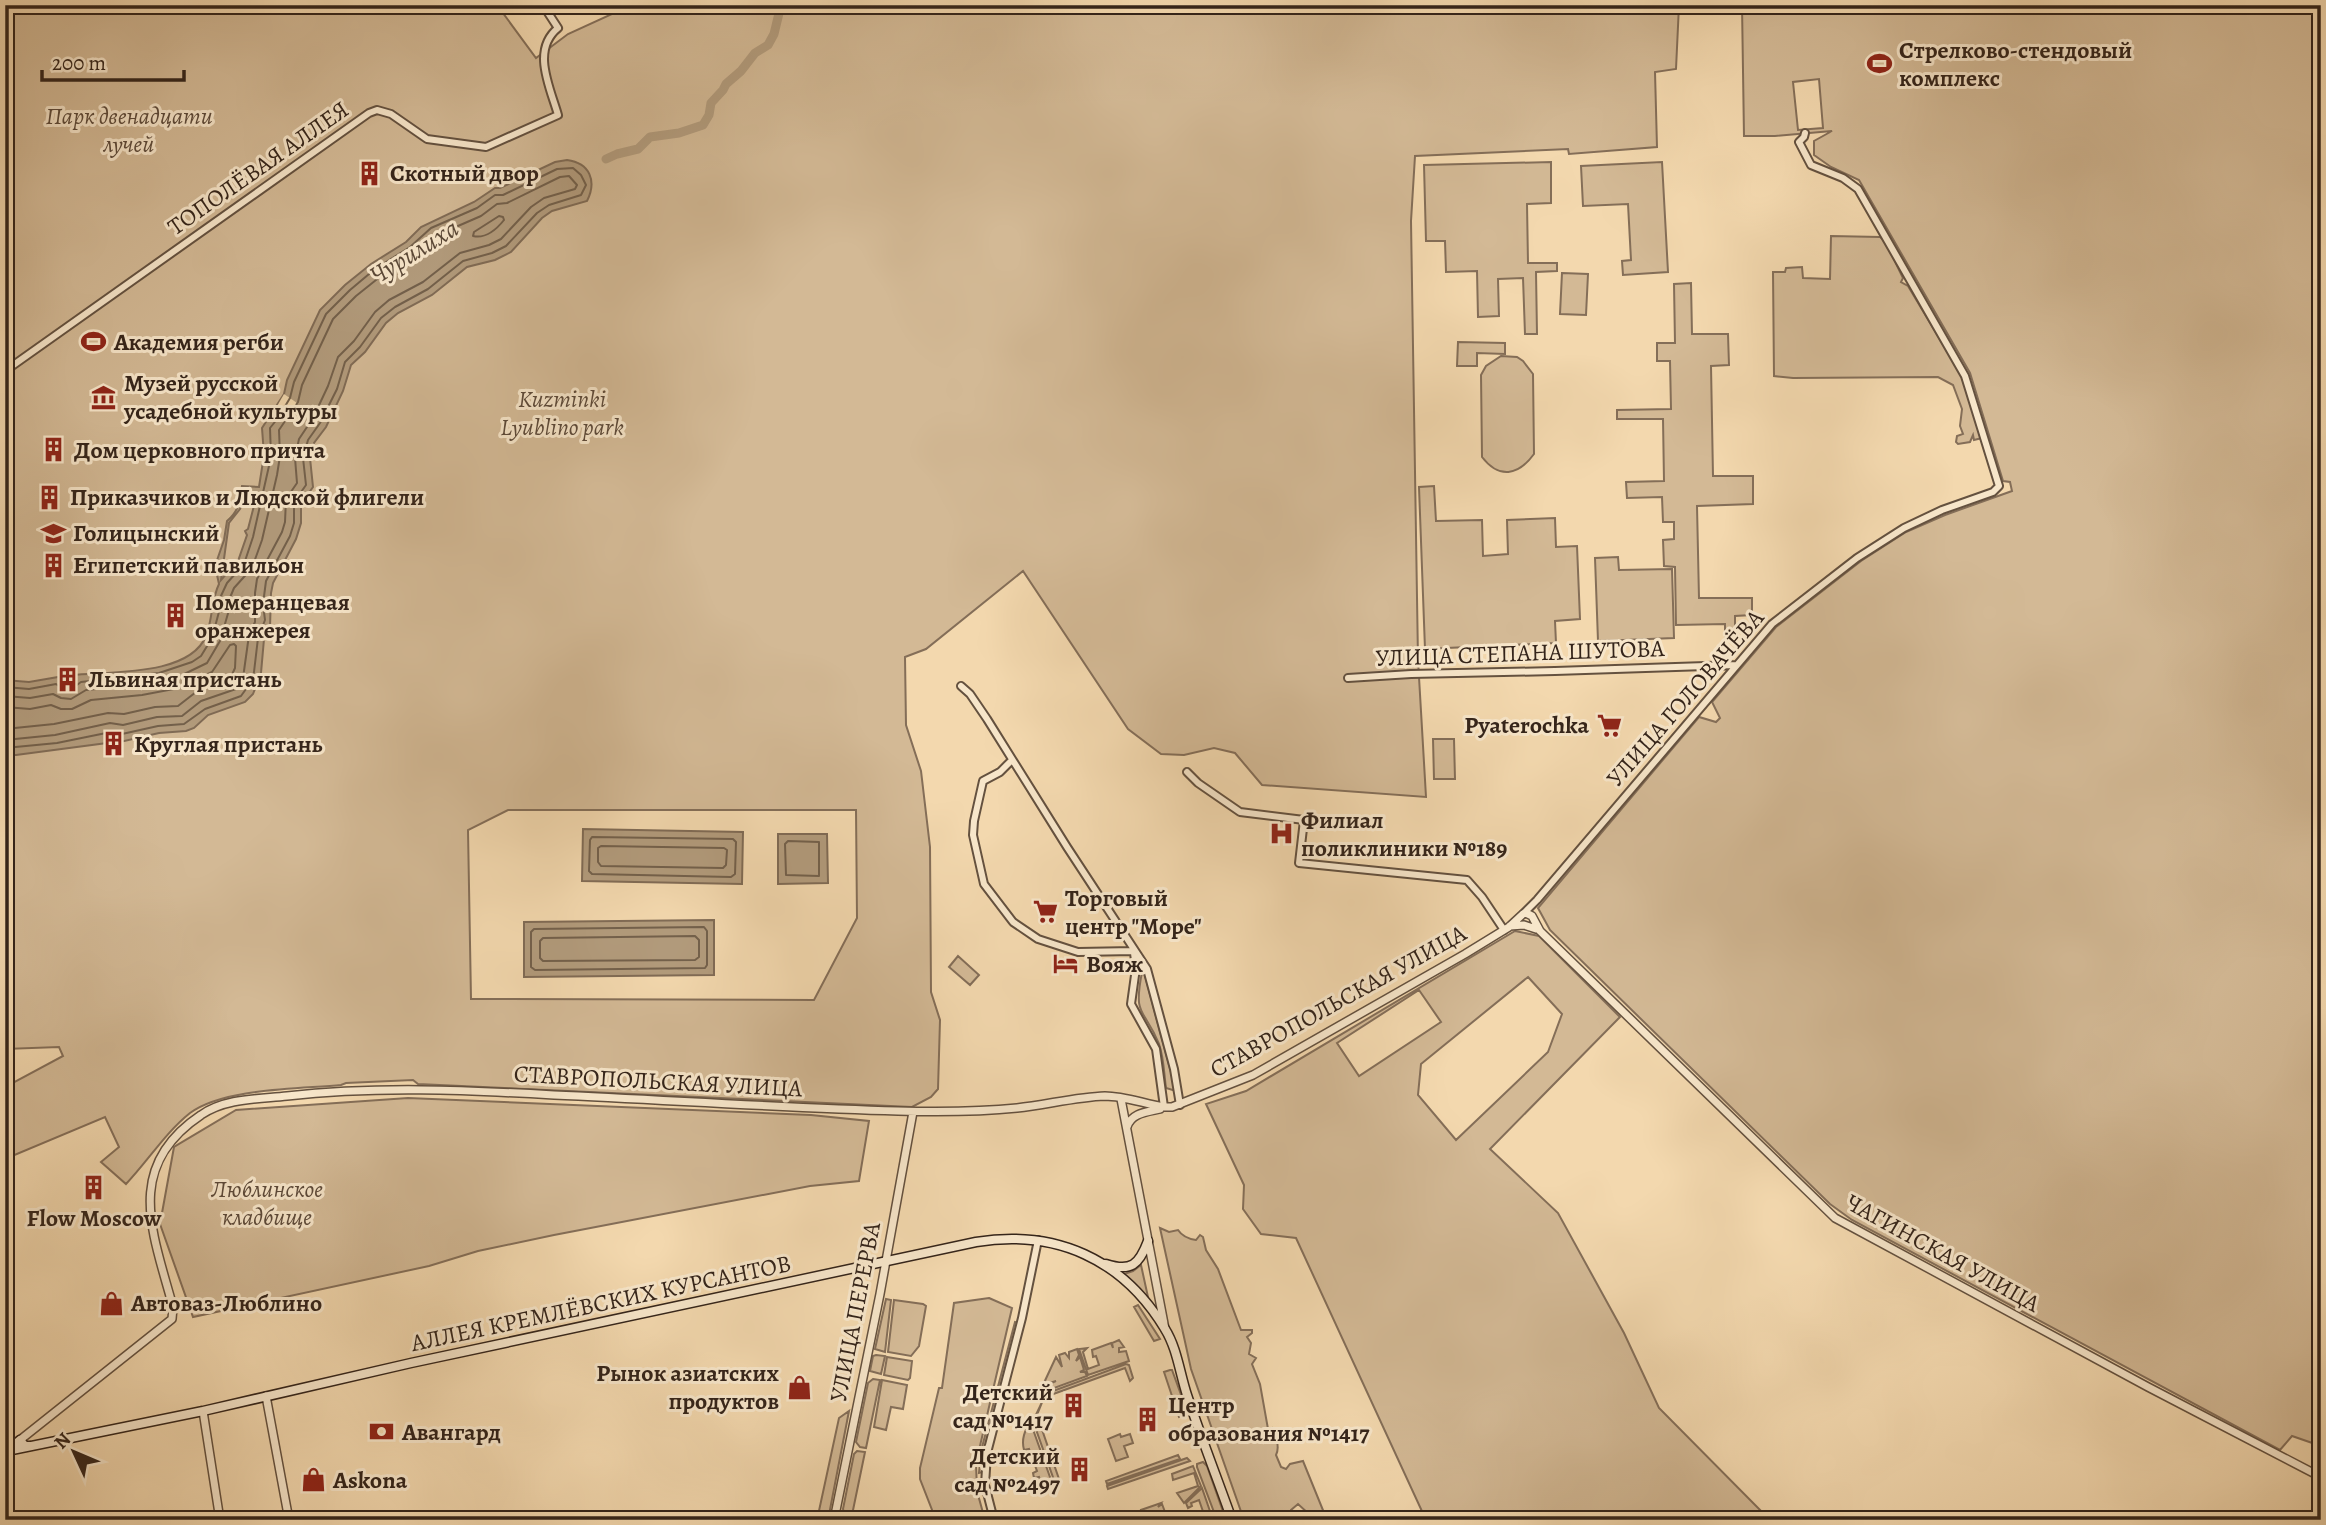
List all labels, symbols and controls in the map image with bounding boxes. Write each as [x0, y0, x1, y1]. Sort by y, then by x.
place label: Стрелково-стендовый комплекс [1899, 34, 2132, 94]
scale bar [42, 38, 184, 82]
text: 200 m [52, 49, 106, 77]
sports icon: Стрелково-стендовый комплекс [1865, 50, 1893, 78]
street label: ТОПОЛЁВАЯ АЛЛЕЯ [161, 93, 355, 243]
park label: Парк двенадцати лучей [45, 100, 213, 160]
place label: Скотный двор [390, 157, 539, 189]
building icon: Скотный двор [356, 159, 384, 187]
water label: Чурилиха [363, 211, 465, 292]
place label: Академия регби [113, 326, 284, 358]
sports icon: Академия регби [80, 328, 108, 356]
place label: Музей русской усадебной культуры [123, 367, 338, 427]
museum icon: Музей русской усадебной культуры [90, 383, 118, 411]
park label: Kuzminki Lyublino park [500, 383, 624, 443]
place label: Дом церковного причта [74, 434, 326, 466]
building icon: Дом церковного причта [40, 436, 68, 464]
place label: Приказчиков и Людской флигели [70, 481, 424, 513]
building icon: Приказчиков и Людской флигели [36, 483, 64, 511]
place label: Голицынский [73, 517, 219, 549]
school or university icon: Голицынский [39, 519, 67, 547]
place label: Египетский павильон [73, 549, 304, 581]
building icon: Египетский павильон [39, 551, 67, 579]
place label: Померанцевая оранжерея [195, 586, 350, 646]
building icon: Померанцевая оранжерея [161, 602, 189, 630]
street label: УЛИЦА ГОЛОВАЧЁВА [1599, 602, 1772, 793]
street label: УЛИЦА СТЕПАНА ШУТОВА [1375, 632, 1666, 674]
place label: Львиная пристань [88, 663, 282, 695]
building icon: Львиная пристань [54, 665, 82, 693]
place label: Pyaterochka [1464, 709, 1589, 741]
supermarket icon: Pyaterochka [1595, 711, 1623, 739]
place label: Круглая пристань [134, 728, 323, 760]
building icon: Круглая пристань [100, 730, 128, 758]
place label: Филиал поликлиники №189 [1301, 804, 1507, 864]
hospital icon: Филиал поликлиники №189 [1267, 820, 1295, 848]
place label: Торговый центр "Море" [1065, 882, 1202, 942]
supermarket icon: Торговый центр "Море" [1031, 898, 1059, 926]
street label: СТАВРОПОЛЬСКАЯ УЛИЦА [1204, 917, 1473, 1085]
place label: Вояж [1086, 948, 1144, 980]
hotel icon: Вояж [1052, 950, 1080, 978]
street label: СТАВРОПОЛЬСКАЯ УЛИЦА [513, 1057, 804, 1105]
building icon: Flow Moscow [80, 1173, 108, 1201]
park label: Люблинское кладбище [210, 1173, 323, 1233]
street label: ЧАГИНСКАЯ УЛИЦА [1840, 1186, 2047, 1320]
place label: Flow Moscow [27, 1202, 162, 1234]
street label: УЛИЦА ПЕРЕРВА [822, 1218, 888, 1405]
street label: АЛЛЕЯ КРЕМЛЁВСКИХ КУРСАНТОВ [407, 1247, 794, 1359]
place label: Автоваз-Люблино [130, 1287, 322, 1319]
shop icon: Автоваз-Люблино [97, 1289, 125, 1317]
place label: Рынок азиатских продуктов [596, 1357, 779, 1417]
shop icon: Рынок азиатских продуктов [785, 1373, 813, 1401]
place label: Детский сад №1417 [953, 1376, 1054, 1436]
place label: Центр образования №1417 [1168, 1389, 1370, 1449]
building icon: Детский сад №1417 [1059, 1392, 1087, 1420]
building icon: Центр образования №1417 [1134, 1405, 1162, 1433]
north arrow [38, 1416, 108, 1486]
place label: Авангард [401, 1416, 501, 1448]
bank icon: Авангард [368, 1418, 396, 1446]
text: N [48, 1427, 77, 1455]
place label: Детский сад №2497 [954, 1440, 1061, 1500]
building icon: Детский сад №2497 [1066, 1456, 1094, 1484]
place label: Askona [332, 1464, 408, 1496]
shop icon: Askona [299, 1466, 327, 1494]

